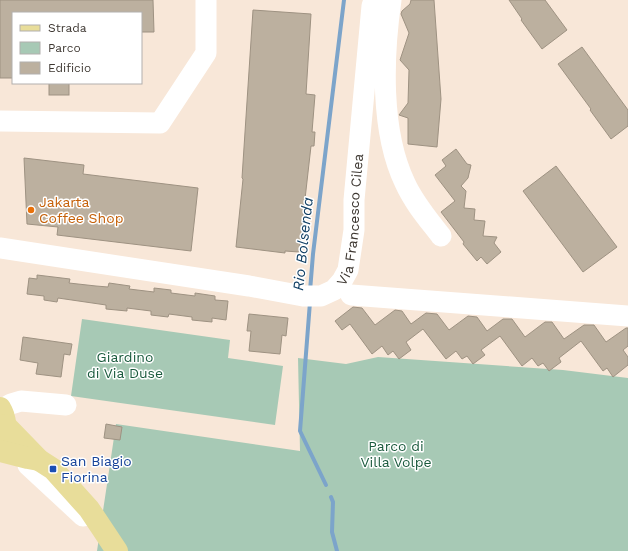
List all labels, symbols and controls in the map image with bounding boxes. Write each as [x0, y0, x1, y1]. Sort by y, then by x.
legend [12, 12, 142, 84]
text: Strada [48, 21, 87, 35]
text: Parco [48, 41, 81, 55]
text: Edificio [48, 61, 91, 75]
street label: Via Francesco Cilea [333, 153, 366, 288]
place label: Jakarta Coffee Shop [39, 194, 123, 226]
water label: Rio Bolsenda [289, 196, 317, 292]
marker: Jakarta Coffee Shop [26, 205, 36, 215]
park label: Giardino di Via Duse [87, 349, 163, 381]
park label: Parco di Villa Volpe [360, 438, 432, 470]
place label: San Biagio Fiorina [61, 453, 132, 485]
marker: San Biagio Fiorina [48, 464, 58, 474]

